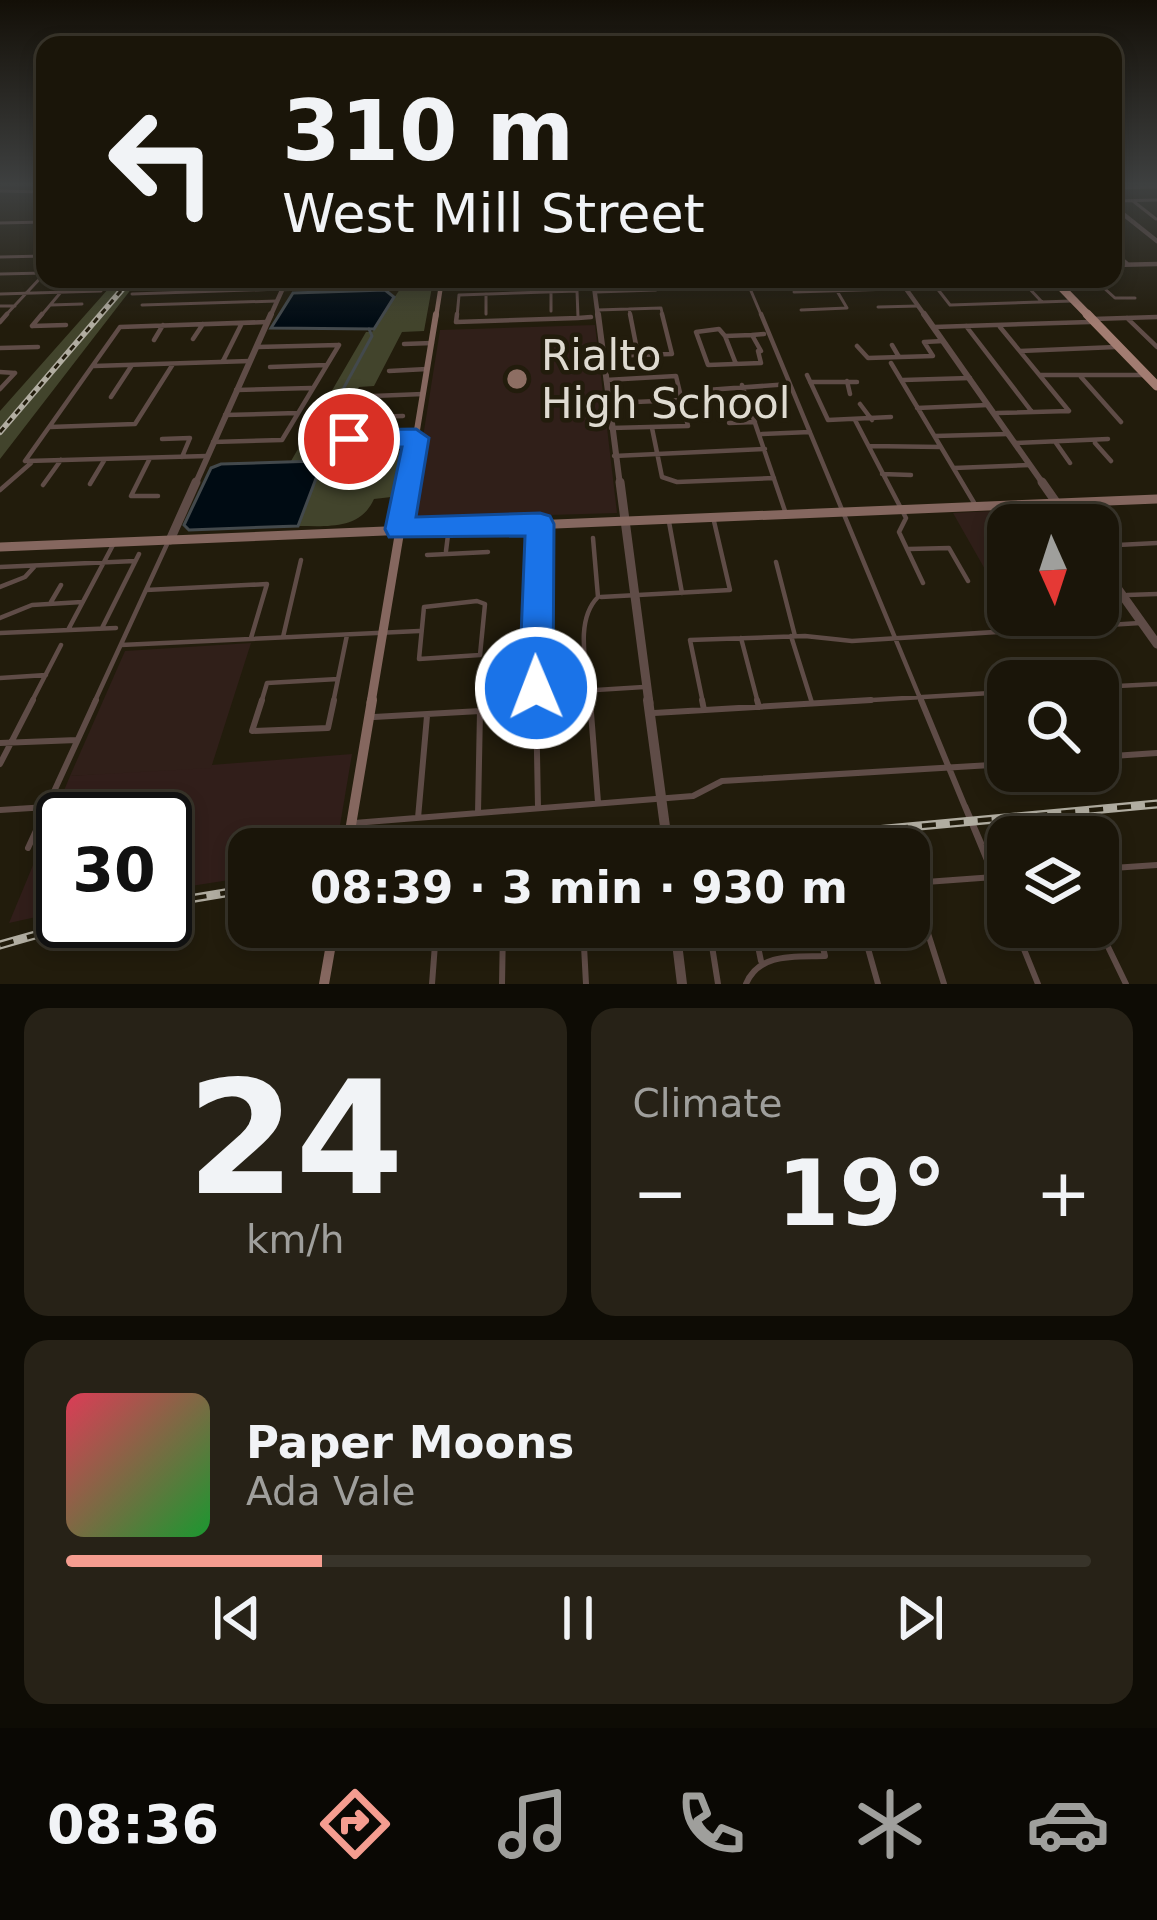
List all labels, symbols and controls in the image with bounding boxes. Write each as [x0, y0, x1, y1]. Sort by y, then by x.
text: 310 m [282, 82, 574, 180]
icon: left [84, 84, 240, 240]
text: West Mill Street [282, 182, 705, 245]
place label: Rialto High School [541, 331, 790, 428]
marker: Rialto High School [504, 366, 530, 392]
pin [298, 388, 400, 490]
icon: arrive [316, 406, 382, 472]
north arrow [987, 504, 1119, 636]
map controls [987, 504, 1119, 948]
position arrow [473, 625, 599, 751]
button: search [987, 660, 1119, 792]
speed limit sign: 30 [36, 792, 192, 948]
button: layers [987, 816, 1119, 948]
text: 08:39 · 3 min · 930 m [310, 861, 848, 914]
text: 24 [187, 1048, 404, 1230]
text: Climate [633, 1081, 783, 1126]
text: 19° [777, 1141, 947, 1246]
text: − [633, 1155, 688, 1232]
text: + [1036, 1155, 1091, 1232]
text: km/h [246, 1217, 344, 1262]
text: Paper Moons [246, 1416, 574, 1469]
text: Ada Vale [246, 1469, 415, 1514]
icon: previous [204, 1585, 270, 1651]
icon: pause [545, 1585, 611, 1651]
icon: next [887, 1585, 953, 1651]
icon: directions [313, 1782, 397, 1866]
icon: music [491, 1782, 575, 1866]
icon: phone [669, 1782, 753, 1866]
icon: climate [848, 1782, 932, 1866]
icon: car [1026, 1782, 1110, 1866]
text: 08:36 [47, 1793, 219, 1856]

